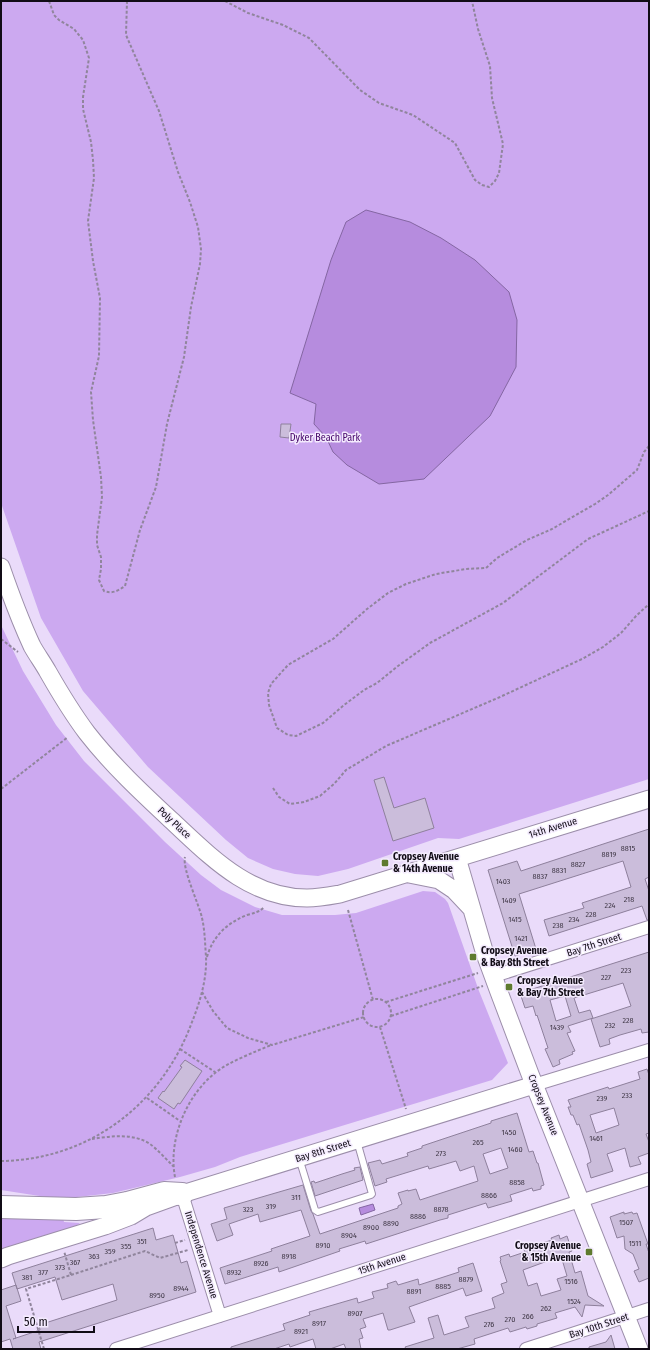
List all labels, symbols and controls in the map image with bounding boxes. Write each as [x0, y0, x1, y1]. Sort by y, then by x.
park label: Dyker Beach Park [290, 432, 361, 444]
street label: Poly Place [155, 805, 193, 841]
street label: 14th Avenue [527, 815, 579, 841]
house number: 8815 [621, 844, 636, 853]
house number: 8819 [602, 850, 617, 859]
place label: Cropsey Avenue & 14th Avenue [393, 851, 459, 875]
marker: Cropsey Avenue & 14th Avenue [380, 858, 390, 868]
house number: 8827 [571, 860, 586, 869]
house number: 8831 [552, 866, 566, 875]
house number: 8837 [533, 872, 548, 881]
house number: 1403 [496, 877, 511, 886]
house number: 218 [624, 895, 634, 904]
house number: 1409 [502, 896, 517, 905]
house number: 224 [605, 901, 616, 910]
house number: 228 [585, 910, 597, 919]
house number: 1415 [508, 915, 522, 924]
house number: 234 [569, 915, 580, 924]
house number: 238 [552, 921, 564, 930]
street label: Bay 7th Street [565, 930, 623, 959]
house number: 1421 [514, 934, 528, 943]
place label: Cropsey Avenue & Bay 8th Street [481, 945, 550, 969]
marker: Cropsey Avenue & Bay 8th Street [468, 952, 478, 962]
house number: 223 [621, 966, 632, 975]
house number: 227 [601, 973, 612, 982]
place label: Cropsey Avenue & Bay 7th Street [517, 975, 585, 999]
marker: Cropsey Avenue & Bay 7th Street [504, 982, 514, 992]
house number: 228 [622, 1016, 634, 1025]
house number: 232 [605, 1021, 616, 1030]
house number: 1439 [550, 1023, 564, 1032]
street label: Cropsey Avenue [525, 1073, 561, 1137]
house number: 233 [622, 1091, 633, 1100]
house number: 239 [597, 1094, 608, 1103]
house number: 1450 [502, 1128, 516, 1137]
house number: 1461 [589, 1134, 603, 1143]
street label: Bay 8th Street [294, 1137, 353, 1165]
house number: 265 [472, 1138, 484, 1147]
house number: 1460 [507, 1145, 523, 1154]
house number: 273 [436, 1149, 447, 1158]
house number: 8858 [509, 1178, 525, 1187]
house number: 8866 [481, 1191, 497, 1200]
house number: 311 [291, 1193, 301, 1202]
house number: 319 [266, 1202, 276, 1211]
house number: 323 [243, 1205, 254, 1214]
house number: 8878 [434, 1205, 448, 1214]
street label: Independence Avenue [182, 1210, 220, 1300]
house number: 8886 [410, 1212, 426, 1221]
house number: 1507 [619, 1218, 634, 1227]
house number: 8890 [383, 1219, 399, 1228]
house number: 8900 [363, 1223, 379, 1232]
house number: 8904 [341, 1231, 357, 1240]
house number: 351 [137, 1237, 147, 1246]
house number: 1511 [629, 1239, 641, 1248]
place label: Cropsey Avenue & 15th Avenue [515, 1240, 581, 1264]
house number: 8910 [316, 1241, 330, 1250]
house number: 355 [121, 1242, 132, 1251]
house number: 359 [104, 1247, 116, 1256]
marker: Cropsey Avenue & 15th Avenue [584, 1247, 594, 1257]
street label: 15th Avenue [357, 1251, 407, 1277]
house number: 363 [88, 1252, 100, 1261]
house number: 8918 [282, 1252, 296, 1261]
house number: 367 [70, 1258, 81, 1267]
house number: 8926 [253, 1259, 269, 1268]
house number: 373 [55, 1263, 66, 1272]
house number: 377 [38, 1268, 49, 1277]
house number: 8932 [227, 1268, 242, 1277]
house number: 381 [22, 1273, 32, 1282]
house number: 8879 [459, 1275, 474, 1284]
house number: 1516 [564, 1277, 578, 1286]
house number: 8885 [435, 1282, 451, 1291]
house number: 8944 [173, 1284, 189, 1293]
house number: 8891 [407, 1287, 421, 1296]
house number: 8950 [149, 1291, 165, 1300]
house number: 1524 [567, 1297, 581, 1306]
house number: 262 [541, 1304, 552, 1313]
scale bar [18, 1308, 94, 1334]
house number: 8907 [347, 1309, 363, 1318]
street label: Bay 10th Street [568, 1311, 631, 1341]
house number: 266 [522, 1312, 534, 1321]
text: 50 m [24, 1315, 48, 1329]
house number: 270 [505, 1315, 515, 1324]
house number: 8917 [312, 1319, 327, 1328]
house number: 276 [484, 1320, 494, 1329]
house number: 8921 [294, 1327, 308, 1336]

